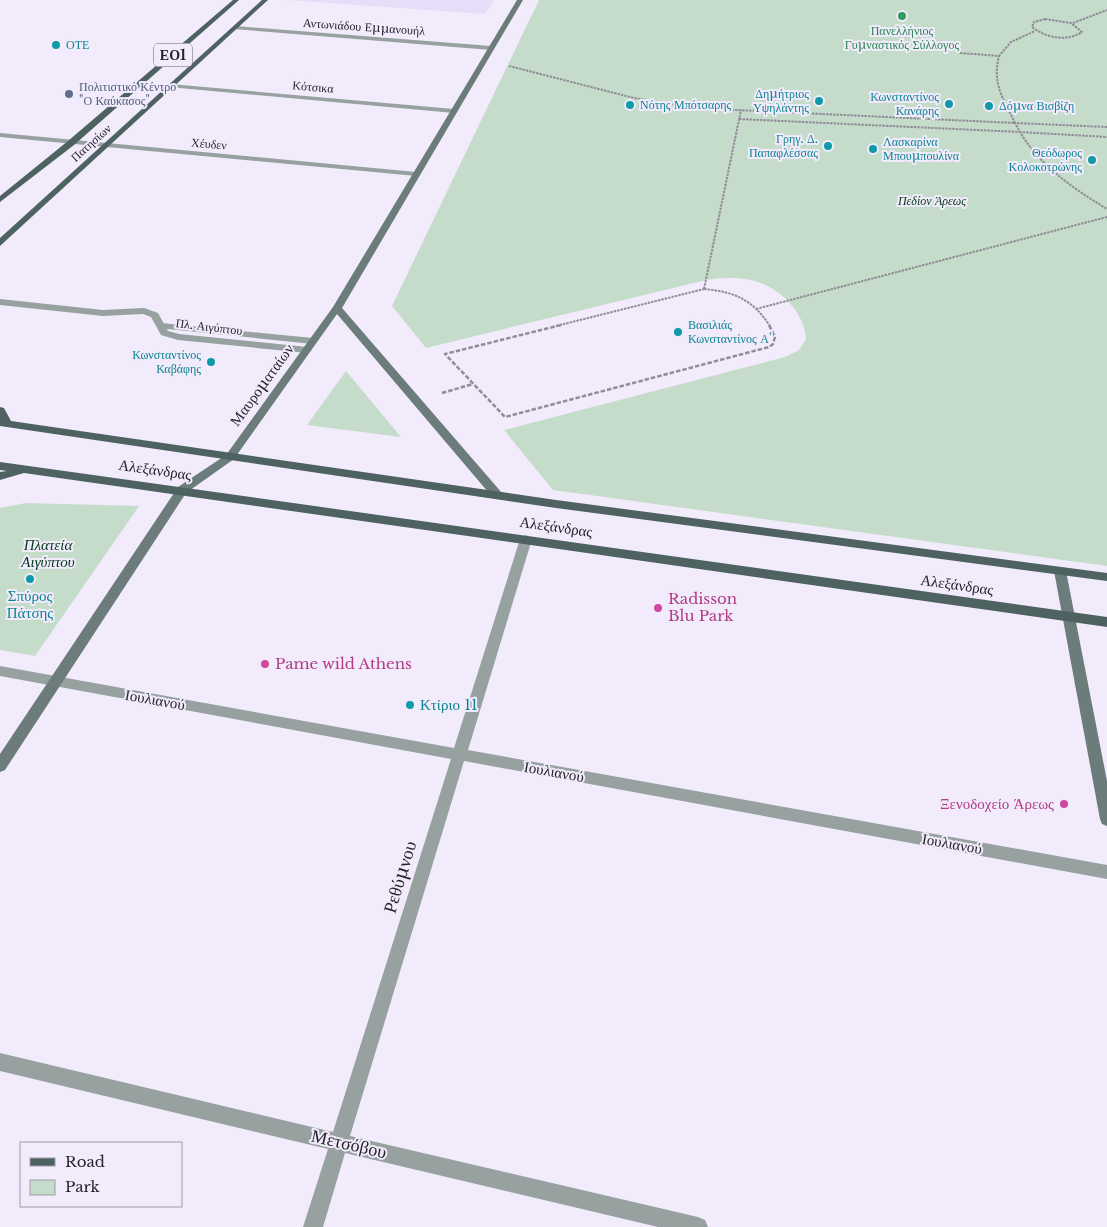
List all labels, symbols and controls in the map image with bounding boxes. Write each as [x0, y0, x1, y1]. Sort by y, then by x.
marker: Πανελλήνιος Γυμναστικός Σύλλογος [896, 10, 908, 22]
street label: Αντωνιάδου Εμμανουήλ [303, 15, 426, 38]
place label: Πανελλήνιος Γυμναστικός Σύλλογος [845, 23, 959, 52]
place label: ΟΤΕ [66, 37, 89, 52]
marker: ΟΤΕ [50, 39, 62, 51]
road number: ΕΟ1 [154, 44, 192, 66]
street label: Κότσικα [292, 77, 335, 96]
place label: Πολιτιστικό Κέντρο "Ο Καύκασος" [79, 79, 176, 108]
place label: Δημήτριος Υψηλάντης [753, 86, 809, 115]
marker: Πολιτιστικό Κέντρο "Ο Καύκασος" [63, 88, 75, 100]
place label: Κωνσταντίνος Κανάρης [870, 89, 939, 118]
marker: Δημήτριος Υψηλάντης [813, 95, 825, 107]
place label: Νότης Μπότσαρης [640, 97, 732, 112]
marker: Κωνσταντίνος Κανάρης [943, 98, 955, 110]
place label: Δόμνα Βισβίζη [999, 98, 1074, 113]
marker: Νότης Μπότσαρης [624, 99, 636, 111]
marker: Δόμνα Βισβίζη [983, 100, 995, 112]
street label: Πατησίων [67, 120, 114, 165]
place label: Γρηγ. Δ. Παπαφλέσσας [749, 131, 818, 160]
street label: Χέυδεν [191, 134, 228, 153]
place label: Λασκαρίνα Μπουμπουλίνα [883, 134, 960, 163]
marker: Γρηγ. Δ. Παπαφλέσσας [822, 140, 834, 152]
marker: Λασκαρίνα Μπουμπουλίνα [867, 143, 879, 155]
place label: Θεόδωρος Κολοκοτρώνης [1009, 145, 1082, 174]
marker: Θεόδωρος Κολοκοτρώνης [1086, 154, 1098, 166]
park label: Πεδίον Άρεως [897, 193, 966, 208]
street label: Πλ. Αιγύπτου [175, 315, 243, 338]
place label: Βασιλιάς Κωνσταντίνος Α' [688, 317, 771, 346]
marker: Βασιλιάς Κωνσταντίνος Α' [672, 326, 684, 338]
street label: Μαυροματαίων [225, 340, 298, 429]
place label: Κωνσταντίνος Καβάφης [132, 347, 201, 376]
marker: Κωνσταντίνος Καβάφης [205, 356, 217, 368]
street label: Αλεξάνδρας [117, 455, 193, 484]
street label: Αλεξάνδρας [518, 512, 594, 541]
park label: Πλατεία Αιγύπτου [20, 535, 75, 571]
street label: Αλεξάνδρας [919, 570, 995, 599]
marker: Σπύρος Πάτσης [24, 573, 36, 585]
place label: Σπύρος Πάτσης [7, 586, 53, 622]
place label: Radisson Blu Park [668, 589, 737, 625]
marker: Radisson Blu Park [652, 602, 664, 614]
place label: Pame wild Athens [275, 654, 412, 673]
marker: Pame wild Athens [259, 658, 271, 670]
street label: Ιουλιανού [124, 685, 187, 714]
place label: Κτίριο 11 [420, 695, 478, 714]
marker: Κτίριο 11 [404, 699, 416, 711]
street label: Ιουλιανού [523, 757, 586, 786]
place label: Ξενοδοχείο Άρεως [940, 794, 1054, 813]
marker: Ξενοδοχείο Άρεως [1058, 798, 1070, 810]
street label: Ιουλιανού [921, 829, 984, 858]
street label: Ρεθύμνου [379, 838, 421, 916]
street label: Μετσόβου [309, 1125, 389, 1163]
legend [20, 1142, 182, 1207]
text: Road [65, 1152, 105, 1171]
text: Park [65, 1177, 101, 1196]

